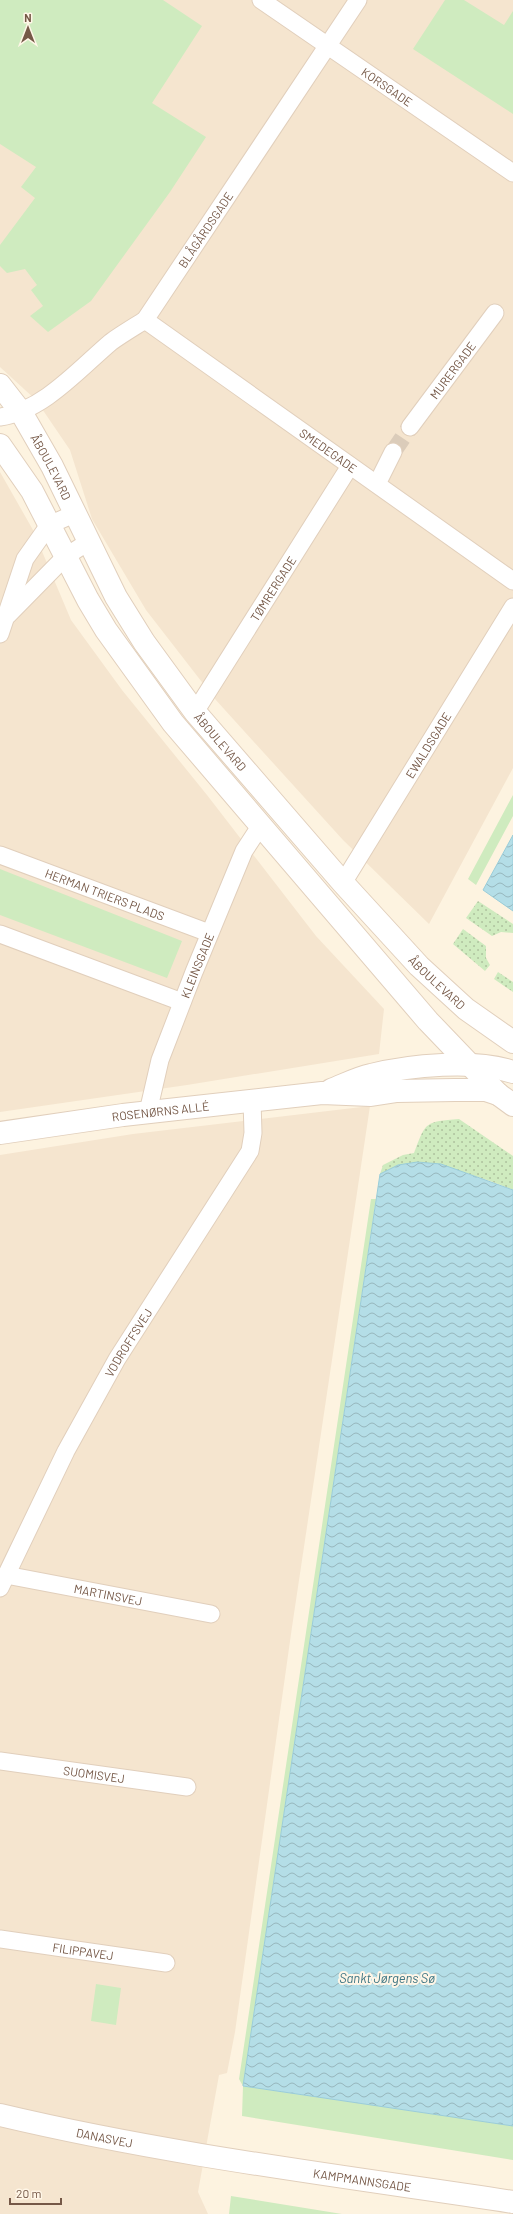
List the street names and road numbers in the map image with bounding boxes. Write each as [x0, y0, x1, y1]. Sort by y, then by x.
street label: KORSGADE [359, 64, 415, 109]
street label: BLÅGÅRDSGADE [175, 189, 235, 270]
street label: MURERGADE [427, 339, 478, 401]
street label: SMEDEGADE [297, 425, 360, 475]
street label: ÅBOULEVARD [28, 432, 74, 502]
street label: TØMRERGADE [247, 553, 299, 624]
street label: ÅBOULEVARD [192, 710, 250, 774]
street label: EWALDSGADE [402, 710, 454, 781]
street label: HERMAN TRIERS PLADS [43, 866, 167, 923]
street label: KLEINSGADE [178, 931, 216, 1000]
street label: ÅBOULEVARD [406, 953, 468, 1012]
street label: ROSENØRNS ALLÉ [111, 1099, 210, 1124]
street label: VODROFFSVEJ [101, 1306, 155, 1379]
street label: MARTINSVEJ [73, 1581, 144, 1608]
street label: SUOMISVEJ [63, 1763, 126, 1785]
street label: FILIPPAVEJ [52, 1940, 115, 1962]
street label: DANASVEJ [75, 2125, 134, 2150]
street label: KAMPMANNSGADE [312, 2166, 412, 2194]

